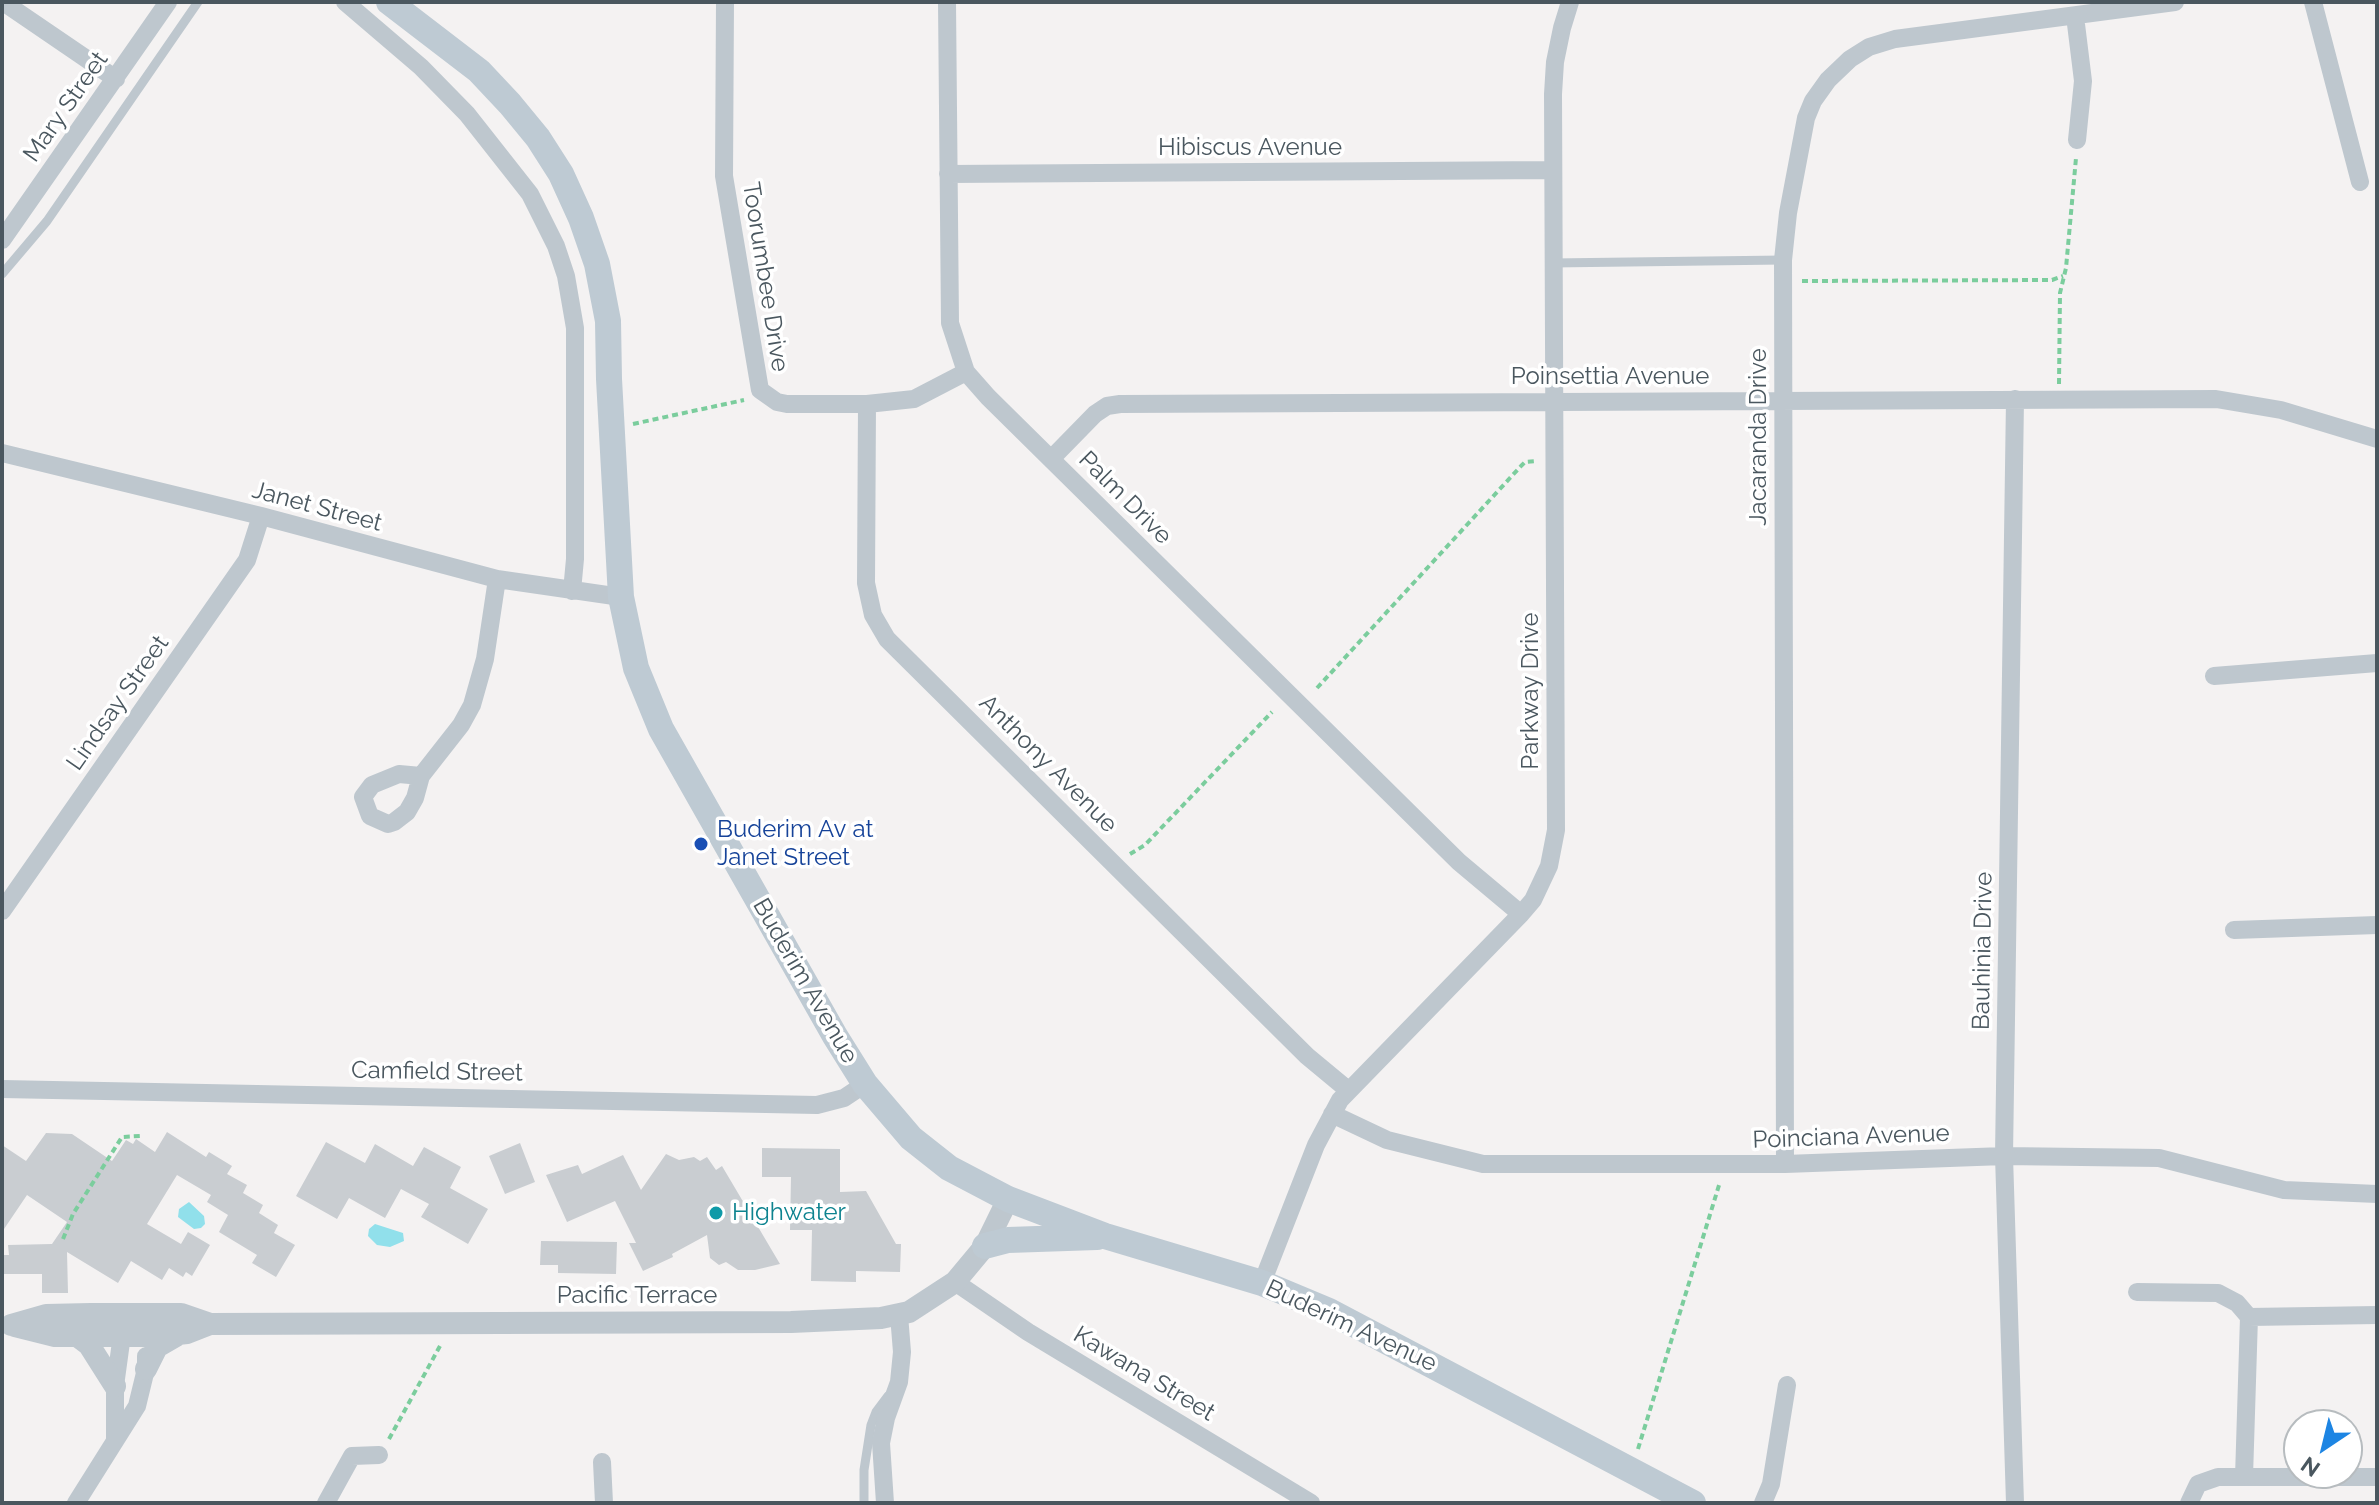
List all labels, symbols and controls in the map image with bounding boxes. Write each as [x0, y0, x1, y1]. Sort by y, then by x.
street label: Mary Street [17, 46, 115, 168]
street label: Hibiscus Avenue [1158, 134, 1342, 162]
street label: Toorumbee Drive [736, 180, 794, 374]
street label: Jacaranda Drive [1745, 348, 1773, 526]
street label: Poinsettia Avenue [1511, 363, 1709, 391]
street label: Palm Drive [1072, 445, 1178, 551]
street label: Janet Street [249, 476, 385, 538]
street label: Parkway Drive [1517, 612, 1545, 770]
street label: Lindsay Street [61, 630, 175, 776]
street label: Anthony Avenue [973, 689, 1123, 839]
place label: Buderim Av at Janet Street [717, 816, 873, 872]
marker: Buderim Av at Janet Street [692, 835, 710, 853]
street label: Bauhinia Drive [1967, 872, 1999, 1030]
street label: Buderim Avenue [746, 894, 864, 1068]
street label: Camfield Street [351, 1056, 523, 1088]
street label: Poinciana Avenue [1752, 1119, 1950, 1155]
place label: Highwater [732, 1199, 846, 1227]
marker: Highwater [707, 1204, 725, 1222]
street label: Buderim Avenue [1261, 1274, 1441, 1378]
street label: Pacific Terrace [557, 1282, 717, 1310]
street label: Kawana Street [1068, 1320, 1220, 1428]
north arrow [2283, 1409, 2363, 1489]
text: N [2296, 1452, 2325, 1482]

